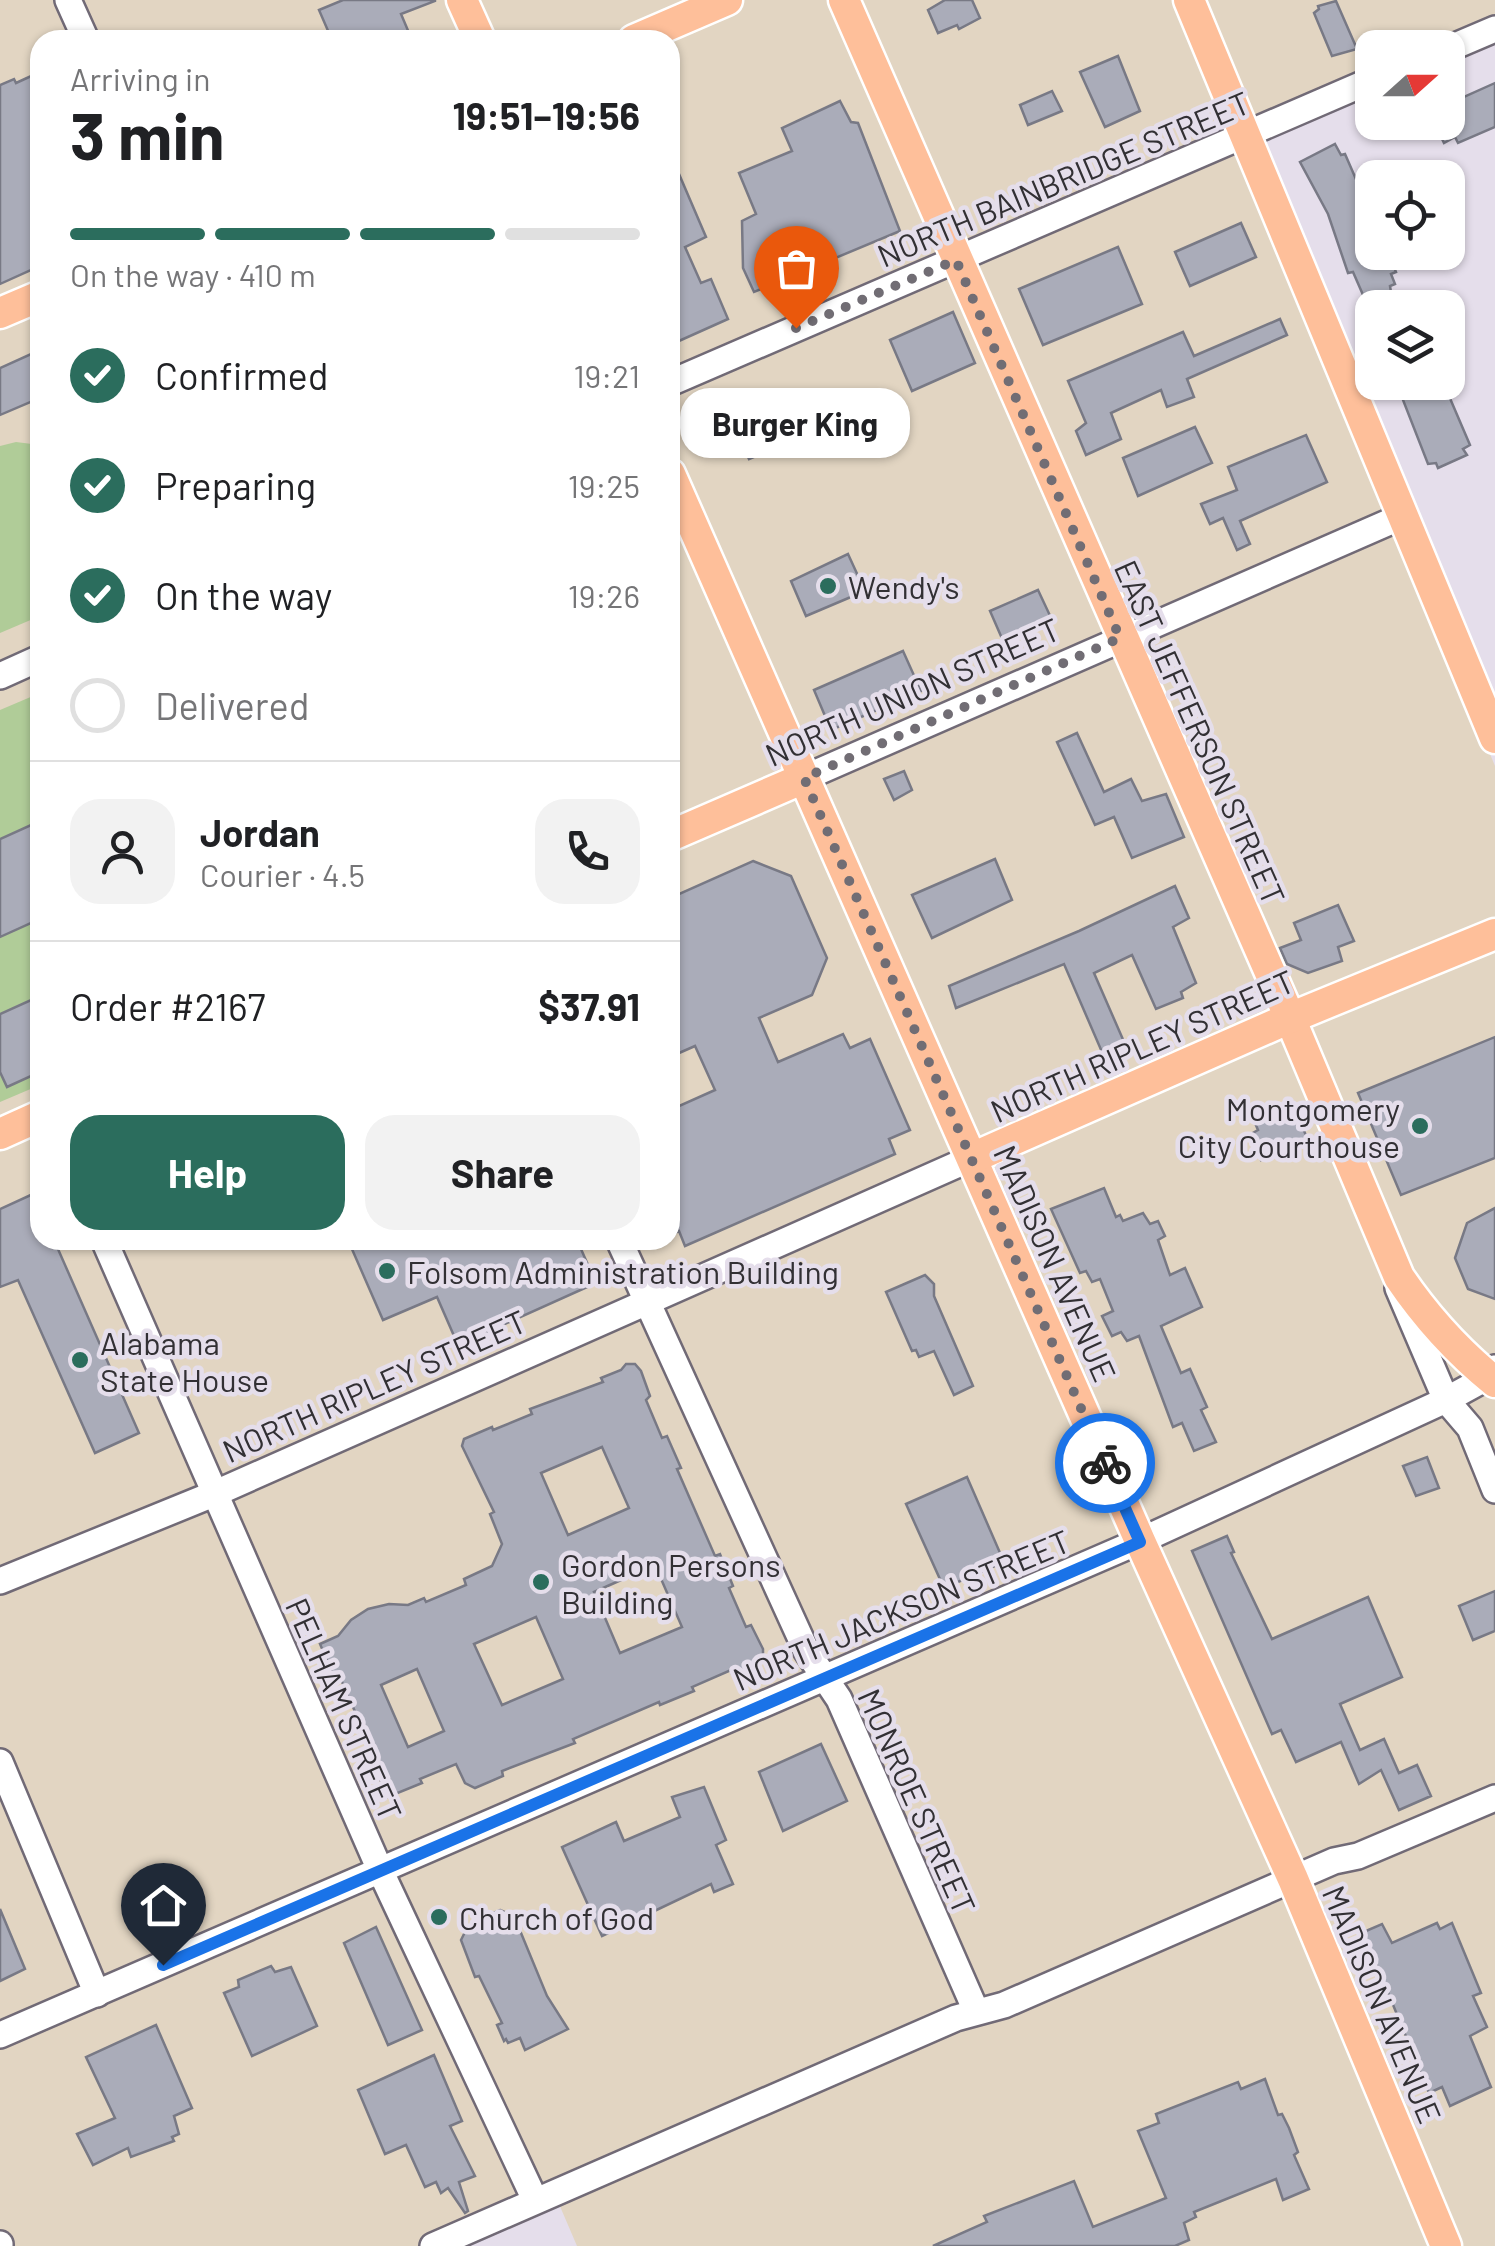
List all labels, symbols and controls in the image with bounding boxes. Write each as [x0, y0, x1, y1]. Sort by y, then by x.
north arrow [1355, 30, 1465, 140]
map controls [1355, 30, 1465, 400]
text: Arriving in [70, 59, 210, 97]
street label: NORTH BAINBRIDGE STREET [871, 82, 1255, 274]
text: 19:51–19:56 [453, 92, 640, 138]
text: 3 min [70, 95, 225, 173]
button: locate [1355, 160, 1465, 270]
pin [754, 226, 839, 329]
icon: bag [769, 241, 824, 296]
text: On the way · 410 m [70, 255, 316, 293]
button: layers [1355, 290, 1465, 400]
icon: check [70, 348, 125, 403]
text: Confirmed [155, 352, 328, 398]
text: 19:21 [573, 356, 640, 394]
callout: Burger King [681, 388, 911, 458]
text: Burger King [712, 404, 878, 442]
icon: check [70, 458, 125, 513]
text: Preparing [155, 462, 316, 508]
text: 19:25 [568, 466, 640, 504]
street label: EAST JEFFERSON STREET [1108, 554, 1294, 910]
place label: Wendy's [848, 567, 960, 605]
icon: check [70, 568, 125, 623]
text: On the way [155, 572, 332, 618]
marker: Wendy's [817, 575, 839, 597]
text: 19:26 [568, 576, 640, 614]
street label: NORTH UNION STREET [759, 609, 1065, 773]
text: Delivered [155, 682, 309, 728]
button: person [70, 799, 175, 904]
button: phone [535, 799, 640, 904]
text: Jordan [200, 809, 320, 855]
text: Courier · 4.5 [200, 855, 365, 893]
street label: NORTH RIPLEY STREET [984, 961, 1300, 1129]
text: Order #2167 [70, 983, 265, 1029]
text: $37.91 [538, 983, 640, 1029]
place label: Montgomery City Courthouse [1178, 1089, 1400, 1164]
button: Help [70, 1115, 345, 1230]
button: Share [365, 1115, 640, 1230]
marker: Montgomery City Courthouse [1409, 1115, 1431, 1137]
street label: MADISON AVENUE [987, 1139, 1125, 1387]
place label: Folsom Administration Building [407, 1252, 839, 1290]
marker: Folsom Administration Building [376, 1260, 398, 1282]
street label: NORTH RIPLEY STREET [216, 1301, 532, 1469]
place label: Alabama State House [100, 1323, 269, 1398]
marker: Alabama State House [69, 1349, 91, 1371]
courier [1055, 1413, 1155, 1513]
icon: bike [1078, 1436, 1133, 1491]
street label: NORTH JACKSON STREET [727, 1521, 1075, 1697]
place label: Gordon Persons Building [561, 1545, 781, 1620]
marker: Gordon Persons Building [530, 1571, 552, 1593]
street label: PELHAM STREET [279, 1592, 411, 1826]
street label: MONROE STREET [851, 1683, 985, 1919]
pin [121, 1863, 206, 1966]
icon: home [136, 1878, 191, 1933]
street label: MADISON AVENUE [1316, 1879, 1450, 2129]
place label: Church of God [459, 1898, 654, 1936]
marker: Church of God [428, 1906, 450, 1928]

